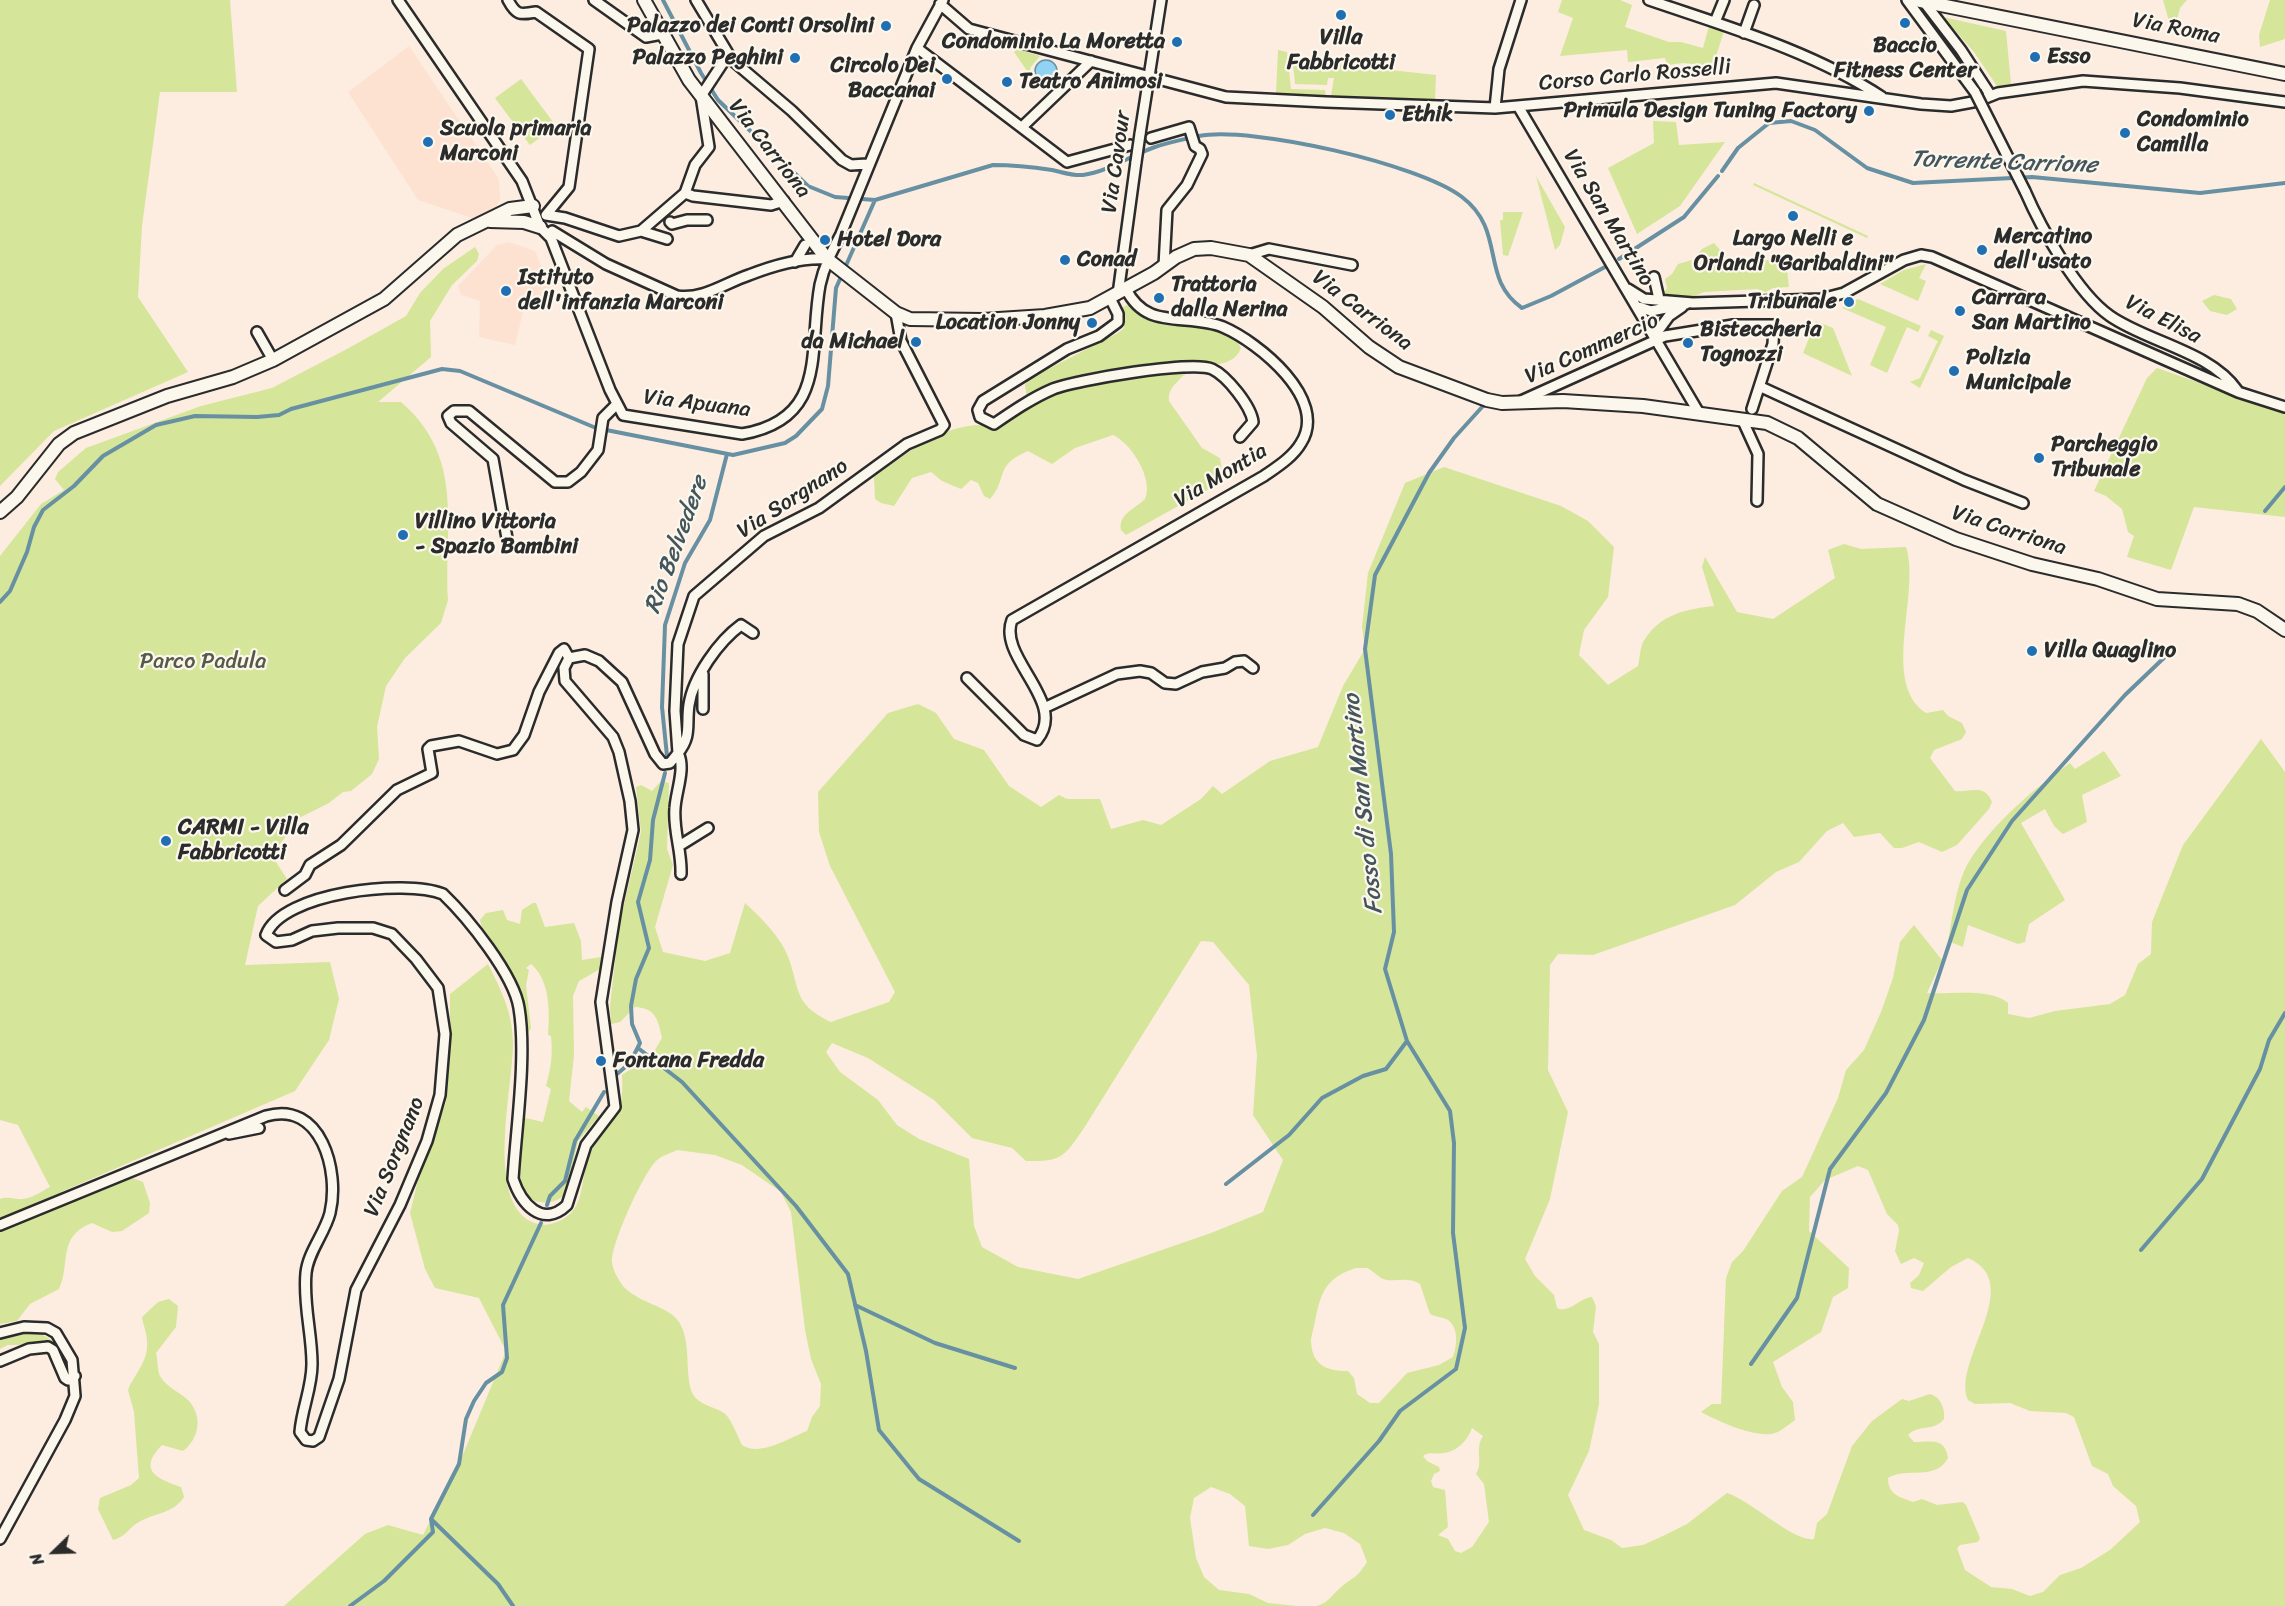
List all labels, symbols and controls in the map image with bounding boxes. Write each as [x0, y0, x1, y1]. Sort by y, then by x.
marker: Villa Fabbricotti [1334, 8, 1348, 22]
street label: Via Roma [2130, 8, 2222, 50]
place label: Palazzo dei Conti Orsolini [627, 13, 874, 39]
marker: Baccio Fitness Center [1898, 16, 1912, 30]
marker: Palazzo dei Conti Orsolini [879, 19, 893, 33]
place label: Villa Fabbricotti [1287, 25, 1395, 76]
place label: Condominio La Moretta [942, 29, 1165, 55]
place label: Baccio Fitness Center [1834, 33, 1976, 84]
marker: Condominio La Moretta [1170, 35, 1184, 49]
place label: Esso [2047, 44, 2091, 70]
place label: Palazzo Peghini [632, 45, 783, 71]
marker: Esso [2028, 50, 2042, 64]
marker: Palazzo Peghini [788, 51, 802, 65]
place label: Circolo Dei Baccanai [831, 53, 935, 104]
street label: Corso Carlo Rosselli [1538, 54, 1732, 98]
place label: Teatro Animosi [1019, 69, 1162, 95]
marker: Circolo Dei Baccanai [940, 72, 954, 86]
marker: Teatro Animosi [1000, 75, 1014, 89]
street label: Via Carriona [722, 94, 816, 204]
place label: Primula Design Tuning Factory [1563, 98, 1857, 124]
place label: Ethik [1402, 102, 1453, 128]
marker: Primula Design Tuning Factory [1862, 104, 1876, 118]
place label: Condominio Camilla [2137, 107, 2249, 158]
marker: Ethik [1383, 108, 1397, 122]
street label: Via Cavour [1097, 109, 1137, 215]
place label: Scuola primaria Marconi [440, 116, 592, 168]
marker: Condominio Camilla [2118, 126, 2132, 140]
marker: Scuola primaria Marconi [421, 135, 435, 149]
street label: Via San Martino [1557, 145, 1659, 291]
water label: Torrente Carrione [1910, 145, 2098, 181]
marker: Largo Nelli e Orlandi "Garibaldini" [1786, 209, 1800, 223]
place label: Mercatino dell'usato [1994, 224, 2092, 276]
place label: Largo Nelli e Orlandi "Garibaldini" [1694, 226, 1892, 278]
place label: Hotel Dora [837, 227, 941, 253]
marker: Hotel Dora [818, 233, 832, 247]
marker: Mercatino dell'usato [1975, 243, 1989, 257]
place label: Conad [1077, 247, 1136, 273]
marker: Conad [1058, 253, 1072, 267]
place label: Istituto dell'infanzia Marconi [518, 265, 724, 316]
street label: Via Carriona [1307, 265, 1417, 357]
place label: Trattoria dalla Nerina [1171, 272, 1287, 324]
marker: Istituto dell'infanzia Marconi [499, 284, 513, 298]
place label: Carrara San Martino [1972, 285, 2091, 336]
place label: Tribunale [1748, 289, 1837, 315]
street label: Via Elisa [2121, 290, 2205, 350]
marker: Trattoria dalla Nerina [1152, 291, 1166, 305]
marker: Tribunale [1842, 295, 1856, 309]
marker: Carrara San Martino [1953, 304, 1967, 318]
street label: Via Commercio [1521, 308, 1663, 390]
place label: Location Jonny [936, 310, 1080, 336]
marker: Location Jonny [1085, 316, 1099, 330]
place label: Bisteccheria Tognozzi [1700, 317, 1821, 368]
place label: da Michael [801, 329, 904, 355]
marker: da Michael [909, 335, 923, 349]
marker: Bisteccheria Tognozzi [1681, 336, 1695, 350]
place label: Polizia Municipale [1966, 345, 2071, 396]
marker: Polizia Municipale [1947, 364, 1961, 378]
street label: Via Apuana [642, 384, 752, 424]
place label: Parcheggio Tribunale [2051, 432, 2158, 484]
street label: Via Montia [1170, 438, 1272, 514]
marker: Parcheggio Tribunale [2032, 451, 2046, 465]
street label: Via Sorgnano [733, 453, 853, 545]
water label: Rio Belvedere [639, 472, 715, 618]
street label: Via Carriona [1948, 500, 2070, 562]
place label: Villino Vittoria - Spazio Bambini [415, 509, 578, 560]
marker: Villino Vittoria - Spazio Bambini [396, 528, 410, 542]
place label: Villa Quaglino [2044, 638, 2176, 664]
marker: Villa Quaglino [2025, 644, 2039, 658]
park label: Parco Padula [140, 649, 266, 675]
water label: Fosso di San Martino [1338, 693, 1390, 915]
place label: CARMI - Villa Fabbricotti [178, 815, 308, 866]
marker: CARMI - Villa Fabbricotti [159, 834, 173, 848]
place label: Fontana Fredda [613, 1048, 764, 1074]
marker: Fontana Fredda [594, 1054, 608, 1068]
street label: Via Sorgnano [359, 1093, 431, 1221]
north arrow [24, 1522, 84, 1582]
text: N [21, 1548, 52, 1570]

